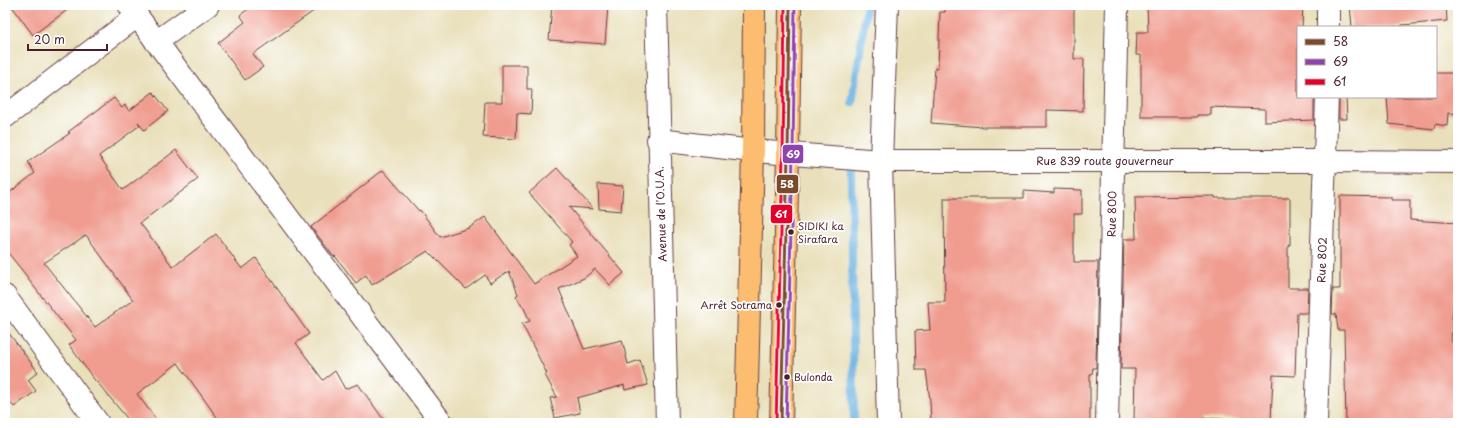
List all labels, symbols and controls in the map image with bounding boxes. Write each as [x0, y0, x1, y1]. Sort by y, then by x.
scale bar [28, 26, 107, 52]
legend [1297, 26, 1437, 98]
text: 20 m [34, 30, 65, 48]
text: 58 [1333, 32, 1348, 50]
text: 69 [1333, 52, 1348, 70]
text: 61 [1333, 72, 1346, 90]
line badge: 69 [782, 144, 804, 164]
text: 69 [786, 145, 800, 162]
street label: Rue 839 route gouverneur [1036, 152, 1175, 169]
street label: Avenue de l'O.U.A. [650, 166, 671, 262]
line badge: 58 [776, 174, 799, 194]
text: 58 [780, 175, 794, 192]
street label: Rue 800 [1103, 191, 1120, 237]
line badge: 61 [770, 204, 793, 224]
text: 61 [775, 205, 787, 222]
place label: SIDIKI ka Sirafara [798, 218, 844, 246]
marker: SIDIKI ka Sirafara [786, 227, 796, 237]
street label: Rue 802 [1312, 237, 1331, 283]
place label: Arrêt Sotrama [701, 297, 773, 312]
marker: Arrêt Sotrama [774, 300, 784, 310]
place label: Bulonda [794, 369, 834, 384]
marker: Bulonda [782, 372, 792, 382]

